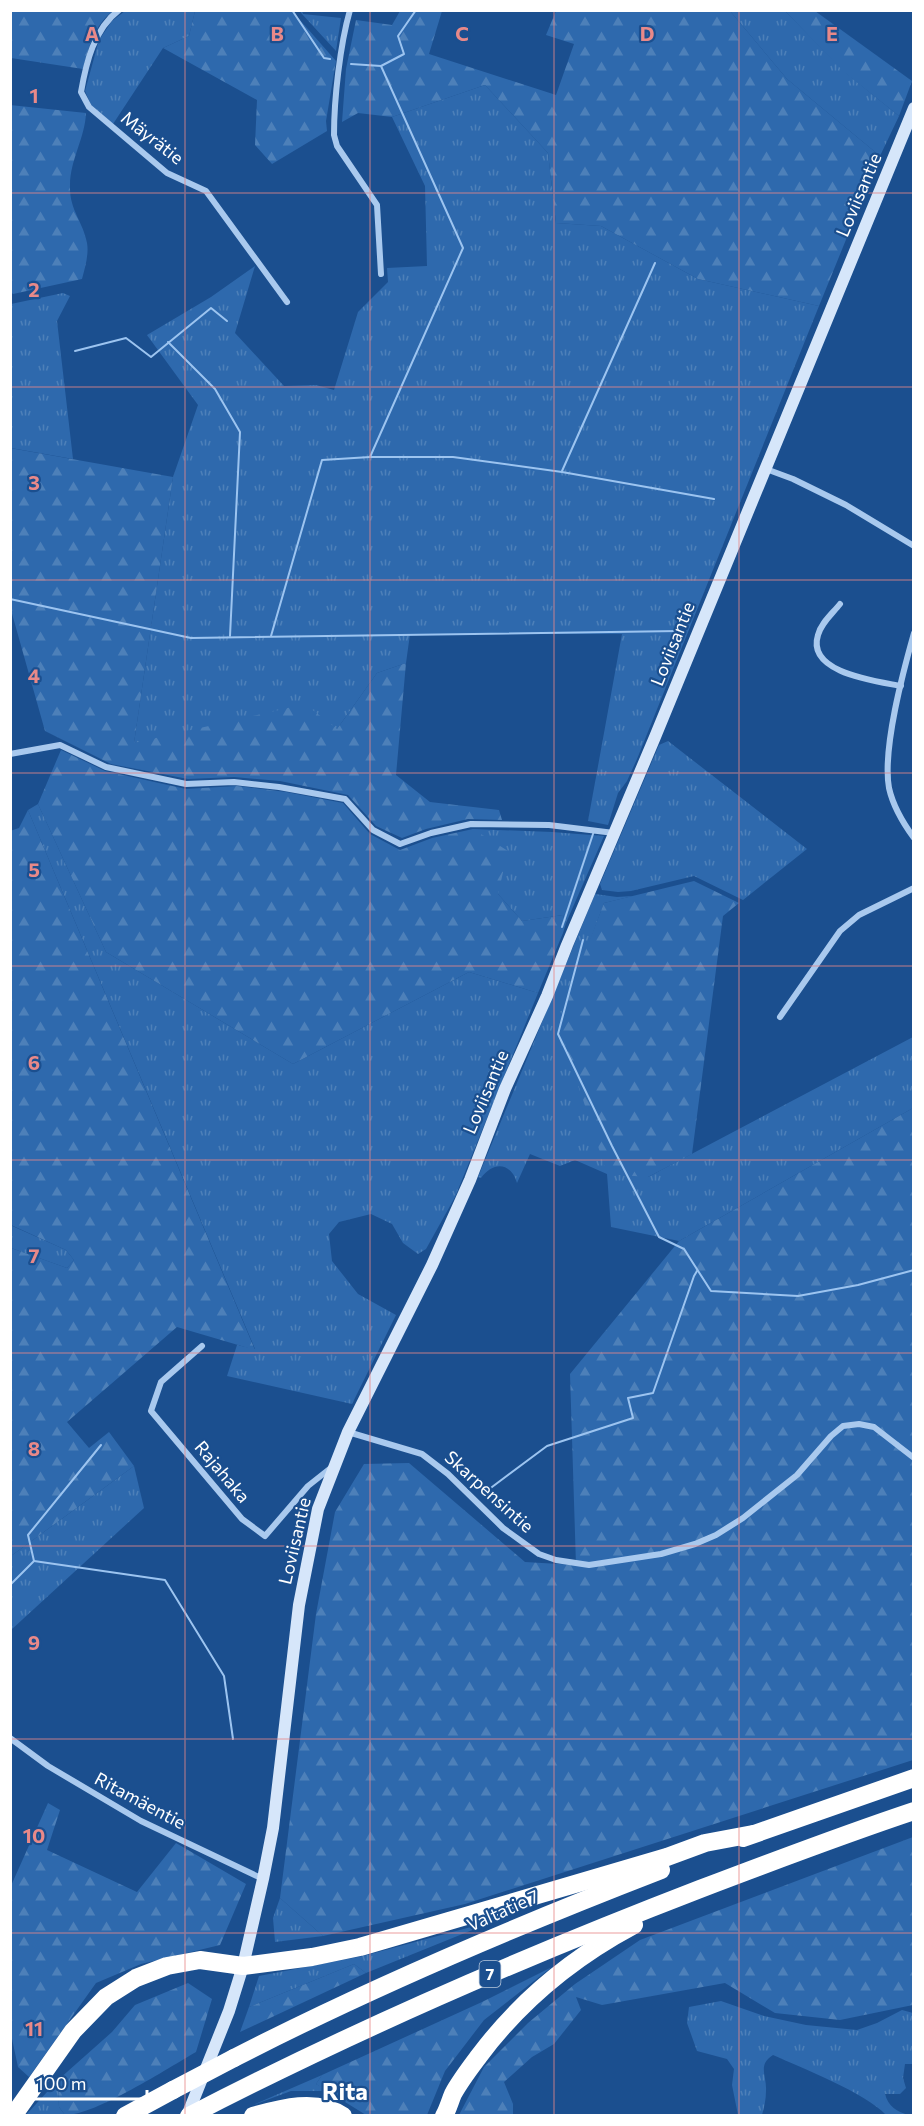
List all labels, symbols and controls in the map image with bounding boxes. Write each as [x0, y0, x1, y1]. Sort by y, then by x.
text: A [85, 21, 99, 45]
text: B [270, 21, 284, 45]
text: C [455, 21, 469, 45]
text: D [640, 21, 654, 45]
text: E [826, 21, 838, 45]
text: 1 [29, 83, 39, 107]
street label: Mäyrätie [117, 106, 188, 168]
street label: Loviisantie [831, 150, 886, 240]
text: 2 [28, 277, 40, 301]
text: 3 [28, 470, 40, 494]
street label: Loviisantie [645, 598, 699, 689]
text: 4 [28, 663, 40, 687]
text: 5 [28, 857, 40, 881]
street label: Loviisantie [458, 1047, 513, 1137]
text: 6 [28, 1050, 40, 1074]
text: 7 [29, 1243, 40, 1267]
text: 8 [28, 1436, 40, 1460]
street label: Rajahaka [190, 1436, 255, 1507]
street label: Skarpensintie [441, 1446, 539, 1537]
street label: Loviisantie [273, 1495, 315, 1586]
text: 9 [28, 1630, 40, 1654]
street label: Ritamäentie [91, 1767, 190, 1833]
text: 10 [23, 1823, 45, 1847]
street label: Valtatie 7 [463, 1884, 542, 1936]
road number: 7 [480, 1961, 500, 1987]
text: 11 [25, 2016, 43, 2040]
scale bar [27, 2063, 147, 2101]
text: 100 m [36, 2072, 86, 2094]
district label: Rita [322, 2076, 368, 2105]

